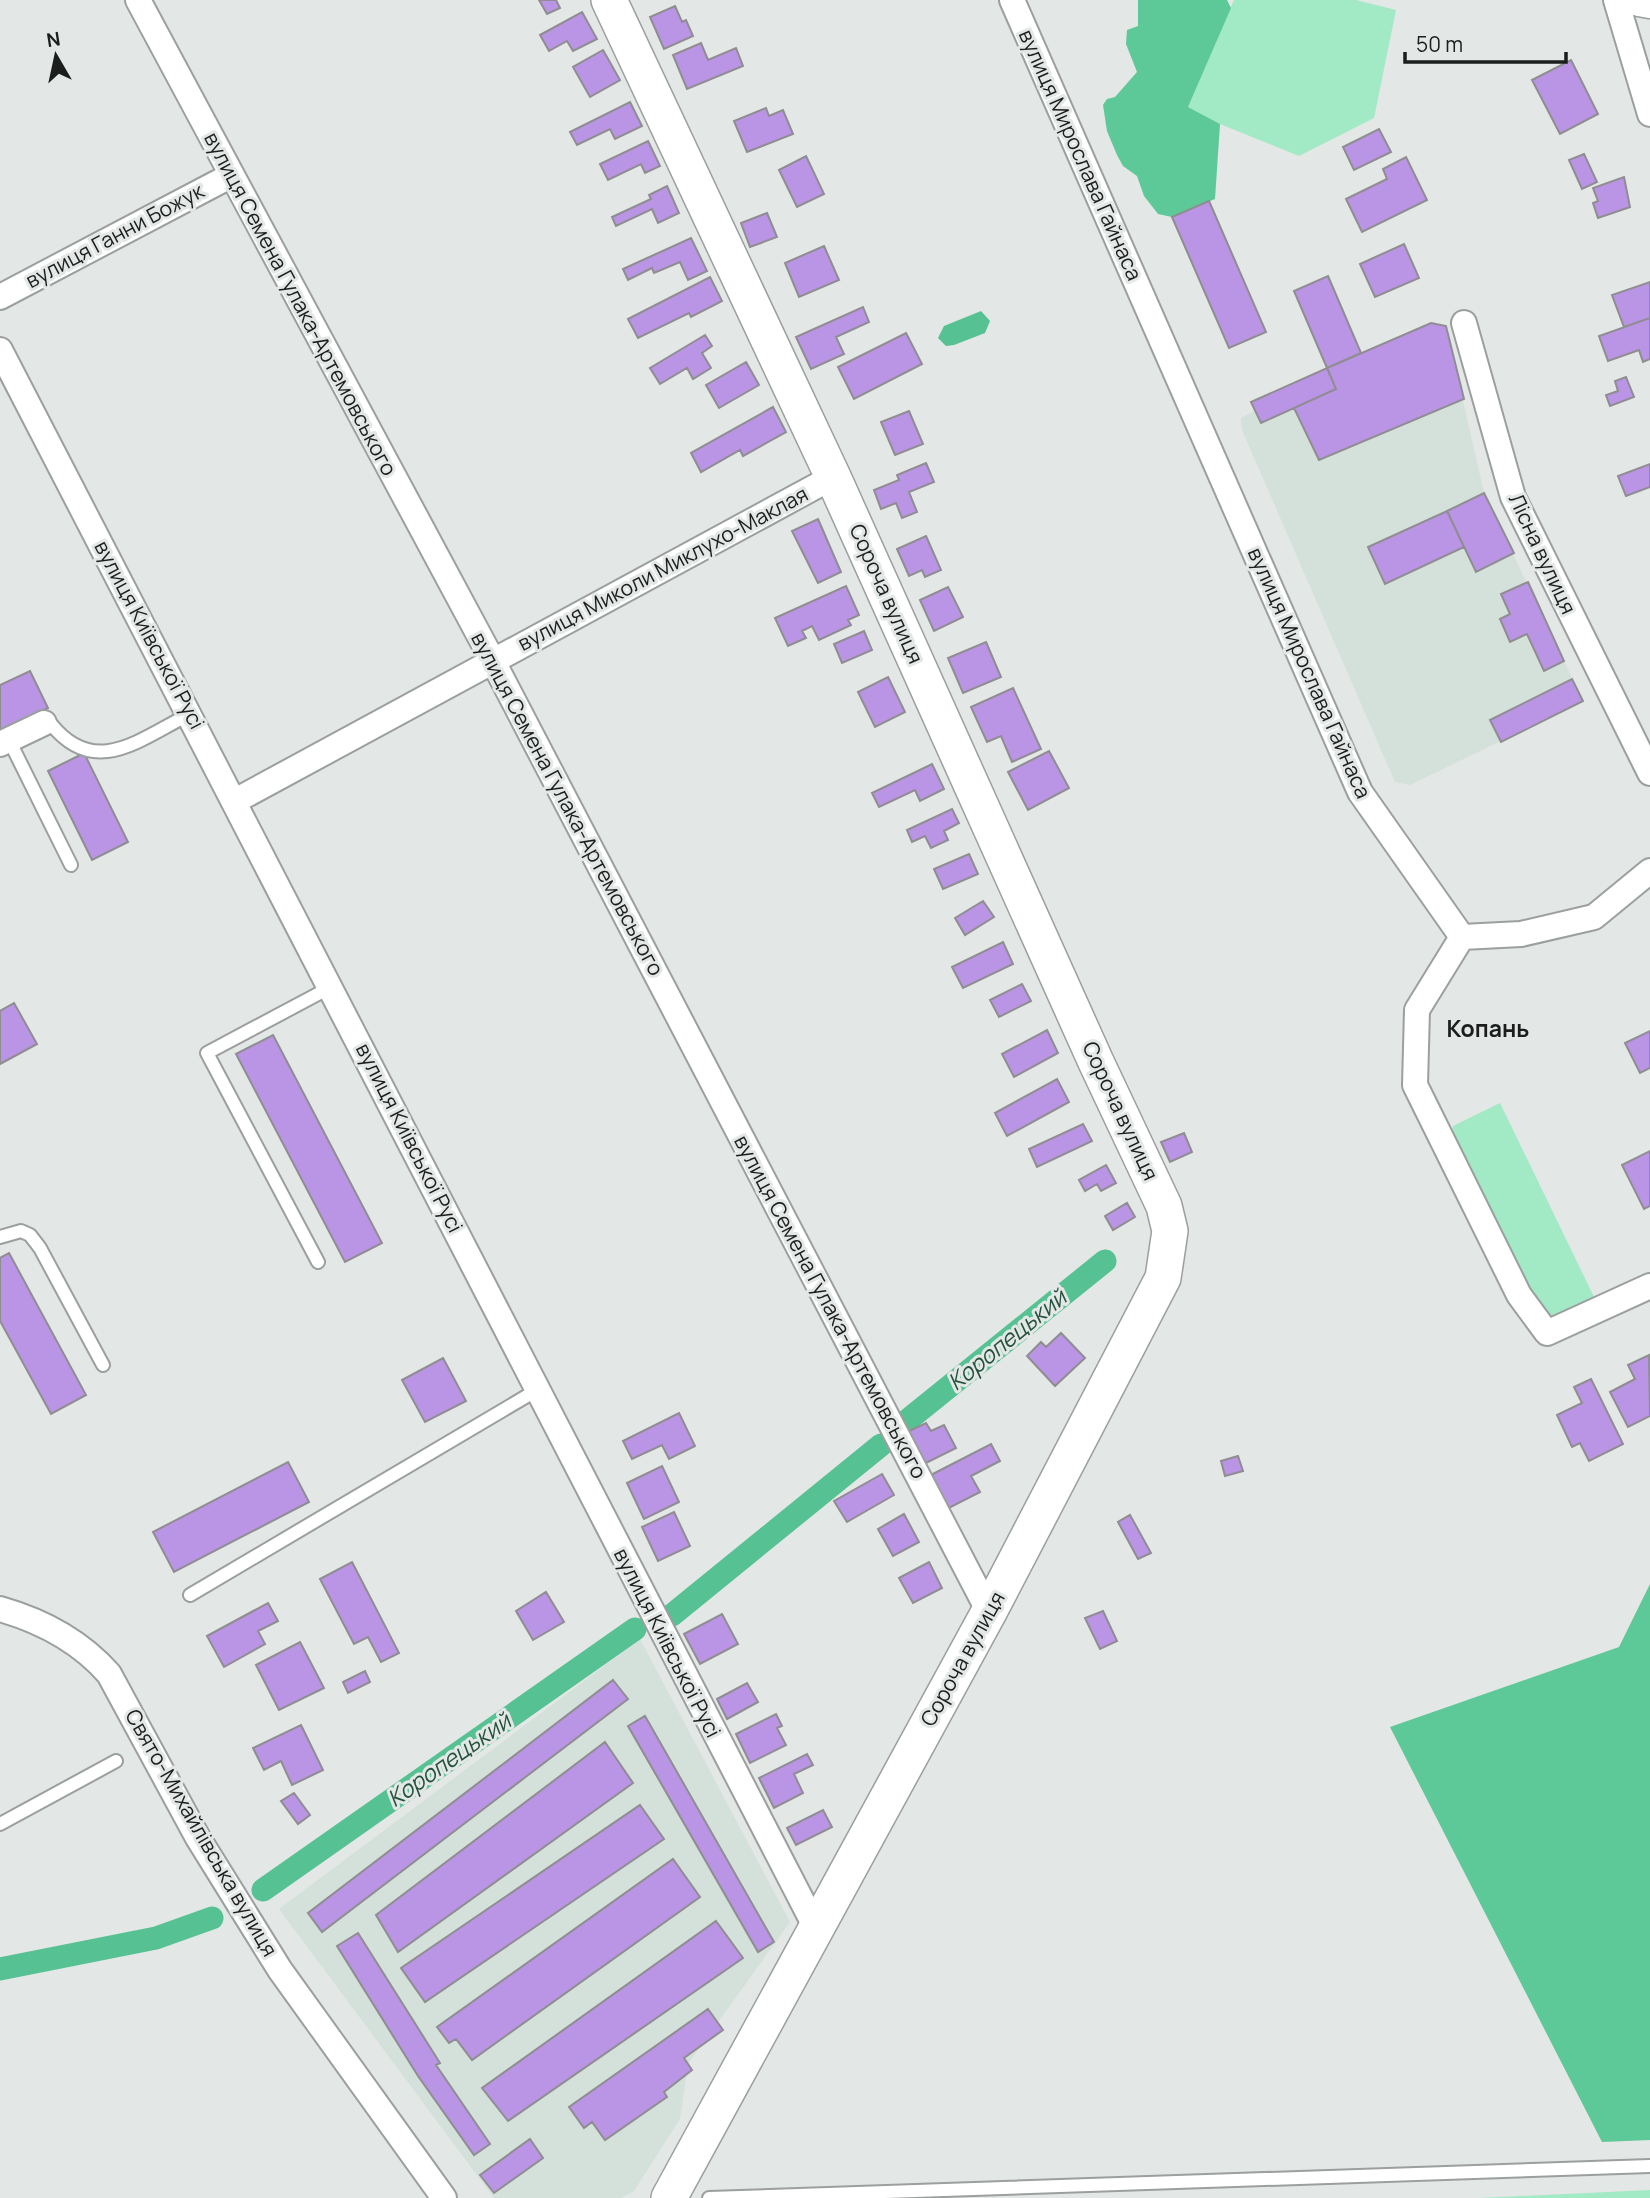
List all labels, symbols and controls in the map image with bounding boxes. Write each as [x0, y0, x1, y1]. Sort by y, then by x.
north arrow [21, 21, 91, 91]
scale bar [1405, 21, 1566, 65]
text: N [45, 25, 62, 53]
street label: вулиця Мирослава Гайнаса [1013, 25, 1149, 284]
text: 50 m [1416, 30, 1463, 58]
street label: вулиця Семена Гулака-Артемовського [198, 127, 404, 480]
street label: вулиця Ганни Божук [21, 176, 209, 294]
street label: вулиця Миколи Миклухо-Маклая [513, 479, 813, 657]
street label: Лісна вулиця [1503, 489, 1583, 618]
street label: Сороча вулиця [844, 519, 930, 668]
street label: вулиця Київської Русі [88, 536, 211, 734]
street label: вулиця Мирослава Гайнаса [1242, 543, 1378, 802]
street label: вулиця Семена Гулака-Артемовського [465, 627, 671, 980]
district label: Копань [1447, 1012, 1529, 1044]
street label: Сороча вулиця [1076, 1037, 1165, 1185]
street label: вулиця Київської Русі [350, 1038, 470, 1237]
street label: вулиця Семена Гулака-Артемовського [728, 1130, 934, 1483]
water label: Коропецький [940, 1280, 1074, 1397]
street label: вулиця Київської Русі [608, 1543, 728, 1742]
street label: Сороча вулиця [913, 1586, 1011, 1731]
street label: Свято-Михайлівська вулиця [119, 1704, 284, 1961]
water label: Коропецький [380, 1704, 518, 1814]

